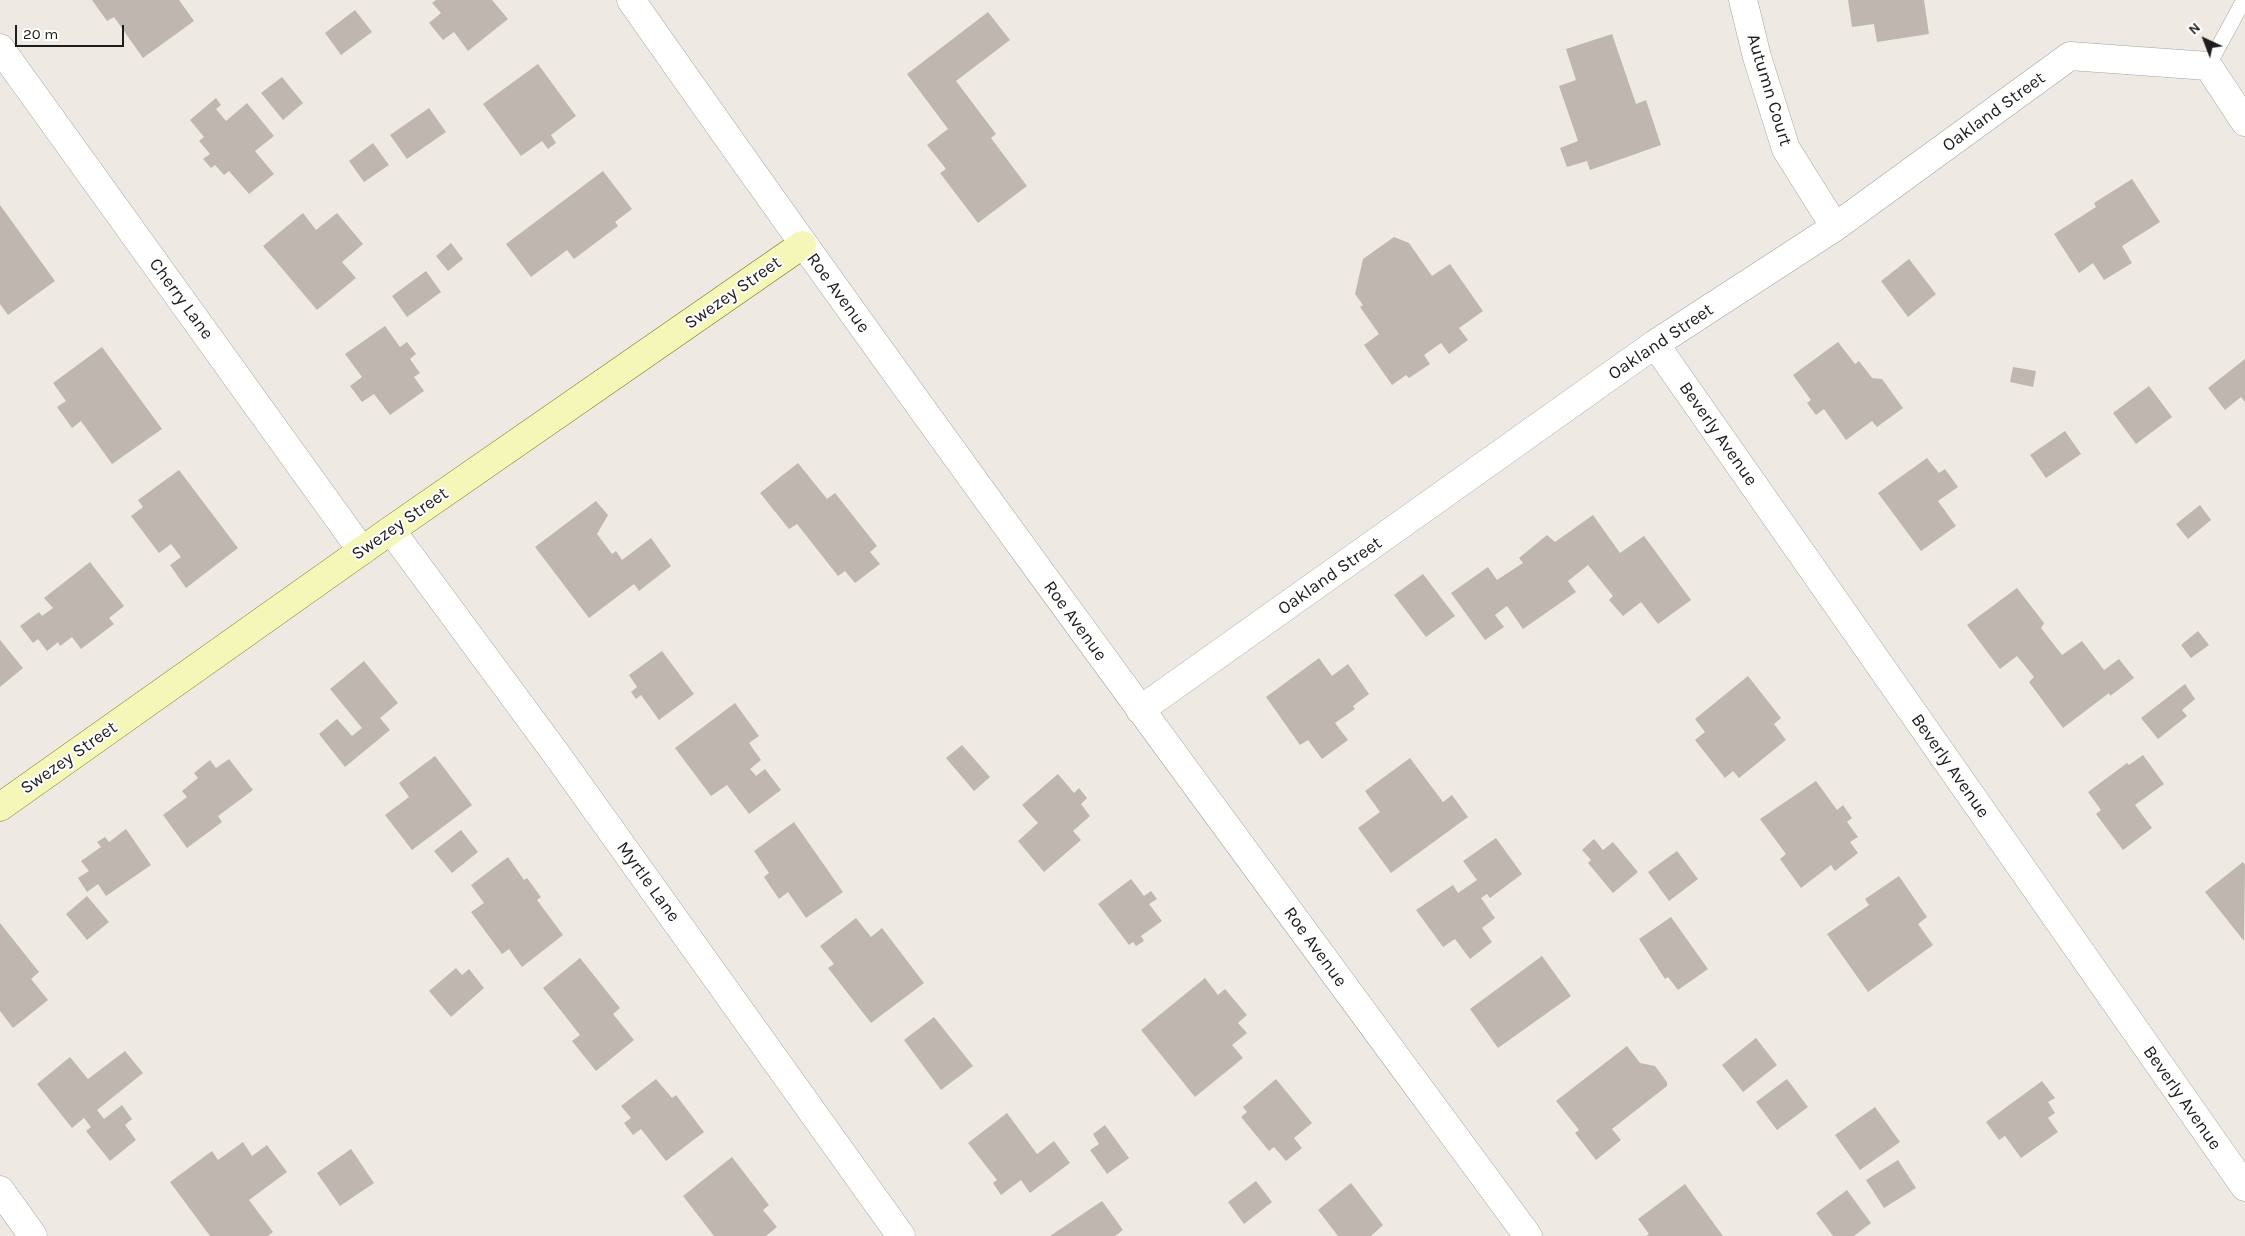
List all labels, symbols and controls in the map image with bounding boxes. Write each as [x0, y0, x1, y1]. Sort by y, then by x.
scale bar [18, 15, 126, 47]
north arrow [2180, 15, 2230, 65]
text: N [2185, 19, 2204, 38]
text: 20 m [23, 25, 58, 43]
street label: Autumn Court [1742, 31, 1796, 149]
street label: Oakland Street [1938, 67, 2050, 157]
street label: Roe Avenue [802, 249, 874, 337]
street label: Swezey Street [681, 252, 785, 334]
street label: Cherry Lane [144, 254, 218, 344]
street label: Oakland Street [1604, 299, 1718, 385]
street label: Beverly Avenue [1674, 378, 1762, 490]
street label: Swezey Street [348, 483, 452, 565]
street label: Oakland Street [1274, 532, 1386, 620]
street label: Roe Avenue [1039, 577, 1111, 665]
street label: Beverly Avenue [1906, 710, 1994, 822]
street label: Swezey Street [17, 717, 121, 799]
street label: Myrtle Lane [612, 838, 684, 926]
street label: Roe Avenue [1279, 903, 1351, 991]
street label: Beverly Avenue [2138, 1042, 2226, 1154]

